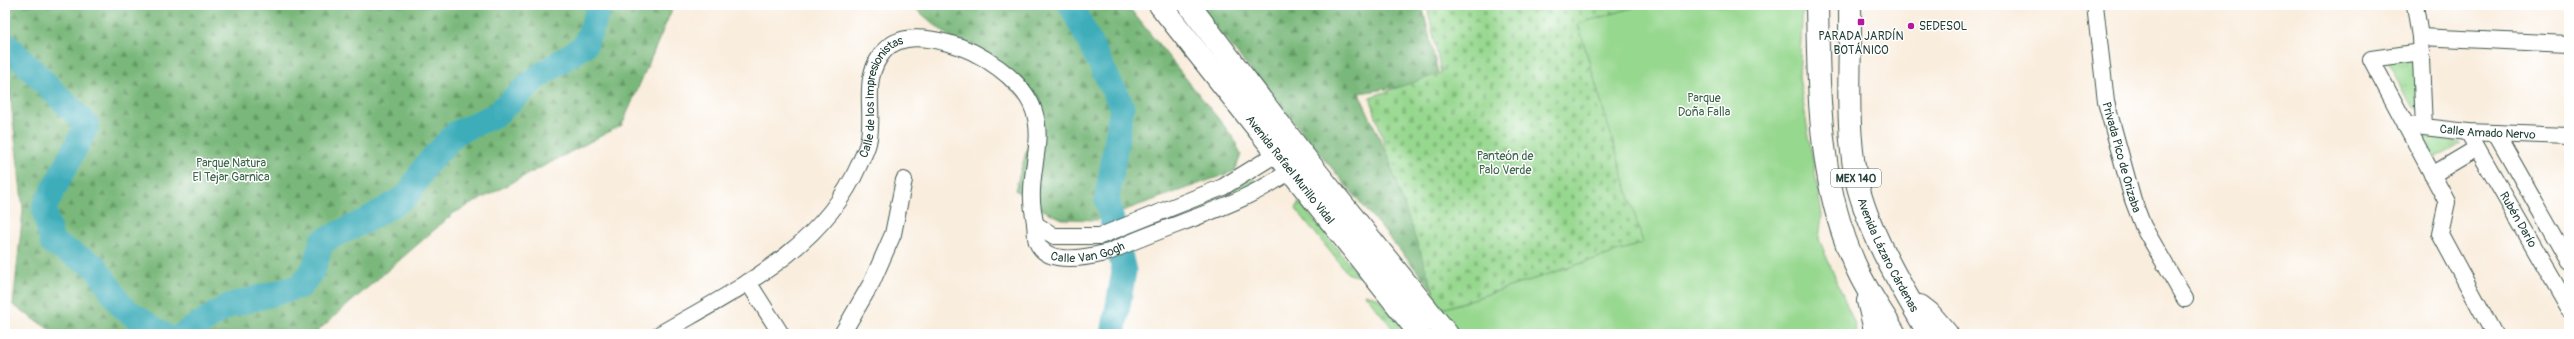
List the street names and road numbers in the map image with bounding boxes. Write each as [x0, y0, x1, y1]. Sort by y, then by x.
street label: Calle de los Impresionistas [856, 32, 906, 160]
street label: Privada Pico de Orizaba [2099, 100, 2145, 215]
street label: Avenida Rafael Murillo Vidal [1243, 112, 1338, 227]
street label: Calle Amado Nervo [2439, 121, 2536, 142]
road number: MEX 140 [1831, 169, 1881, 187]
street label: Rubén Darío [2496, 189, 2540, 251]
street label: Avenida Lázaro Cárdenas [1854, 196, 1922, 315]
street label: Calle Van Gogh [1049, 238, 1127, 266]

